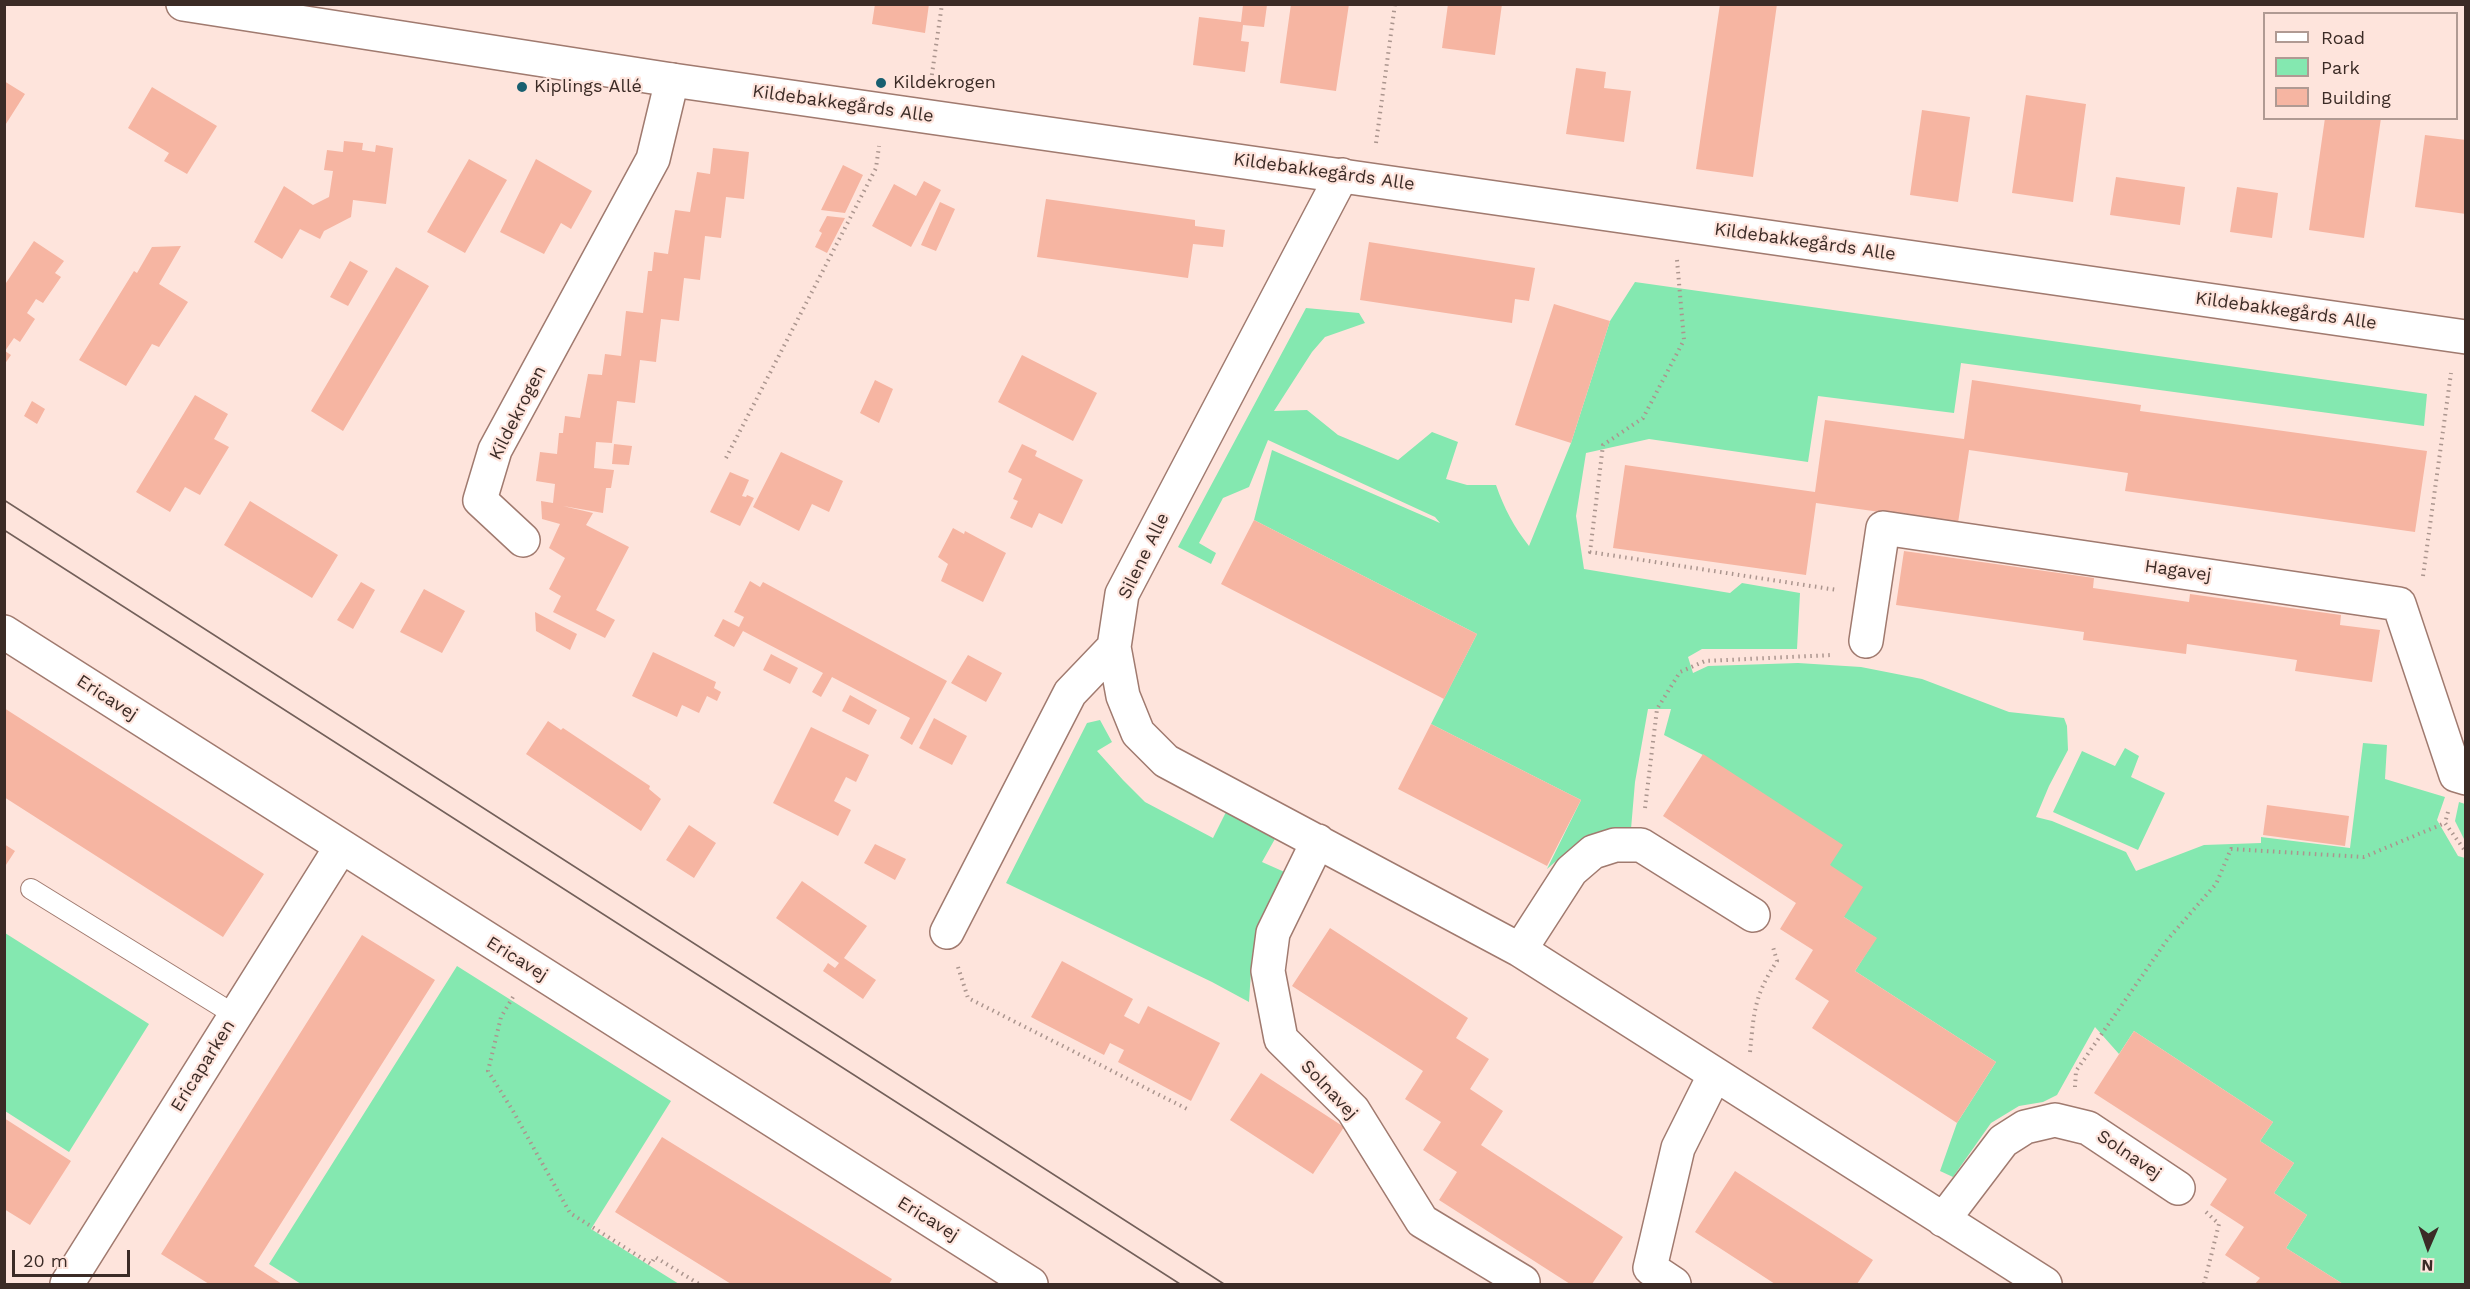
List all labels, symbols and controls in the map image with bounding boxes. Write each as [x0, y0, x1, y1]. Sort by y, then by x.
legend [2263, 12, 2458, 120]
text: Road [2321, 27, 2365, 48]
text: Park [2321, 57, 2360, 78]
place label: Kildekrogen [893, 72, 996, 94]
place label: Kiplings Allé [534, 76, 642, 98]
marker: Kildekrogen [874, 76, 888, 90]
marker: Kiplings Allé [515, 80, 529, 94]
street label: Kildebakkegårds Alle [751, 81, 935, 127]
text: Building [2321, 87, 2391, 108]
street label: Kildebakkegårds Alle [1232, 149, 1416, 195]
street label: Kildebakkegårds Alle [1713, 219, 1897, 265]
street label: Kildebakkegårds Alle [2194, 288, 2378, 334]
street label: Kildekrogen [485, 362, 551, 464]
street label: Silene Alle [1114, 509, 1174, 603]
street label: Hagavej [2143, 556, 2213, 586]
street label: Ericavej [73, 670, 141, 726]
street label: Ericavej [482, 932, 552, 986]
street label: Ericaparken [166, 1016, 240, 1116]
street label: Solnavej [1296, 1056, 1362, 1124]
street label: Solnavej [2093, 1126, 2165, 1184]
street label: Ericavej [893, 1192, 963, 1246]
north arrow [2398, 1217, 2458, 1277]
scale bar [15, 1238, 134, 1276]
text: 20 m [23, 1250, 68, 1271]
text: N [2421, 1256, 2434, 1275]

